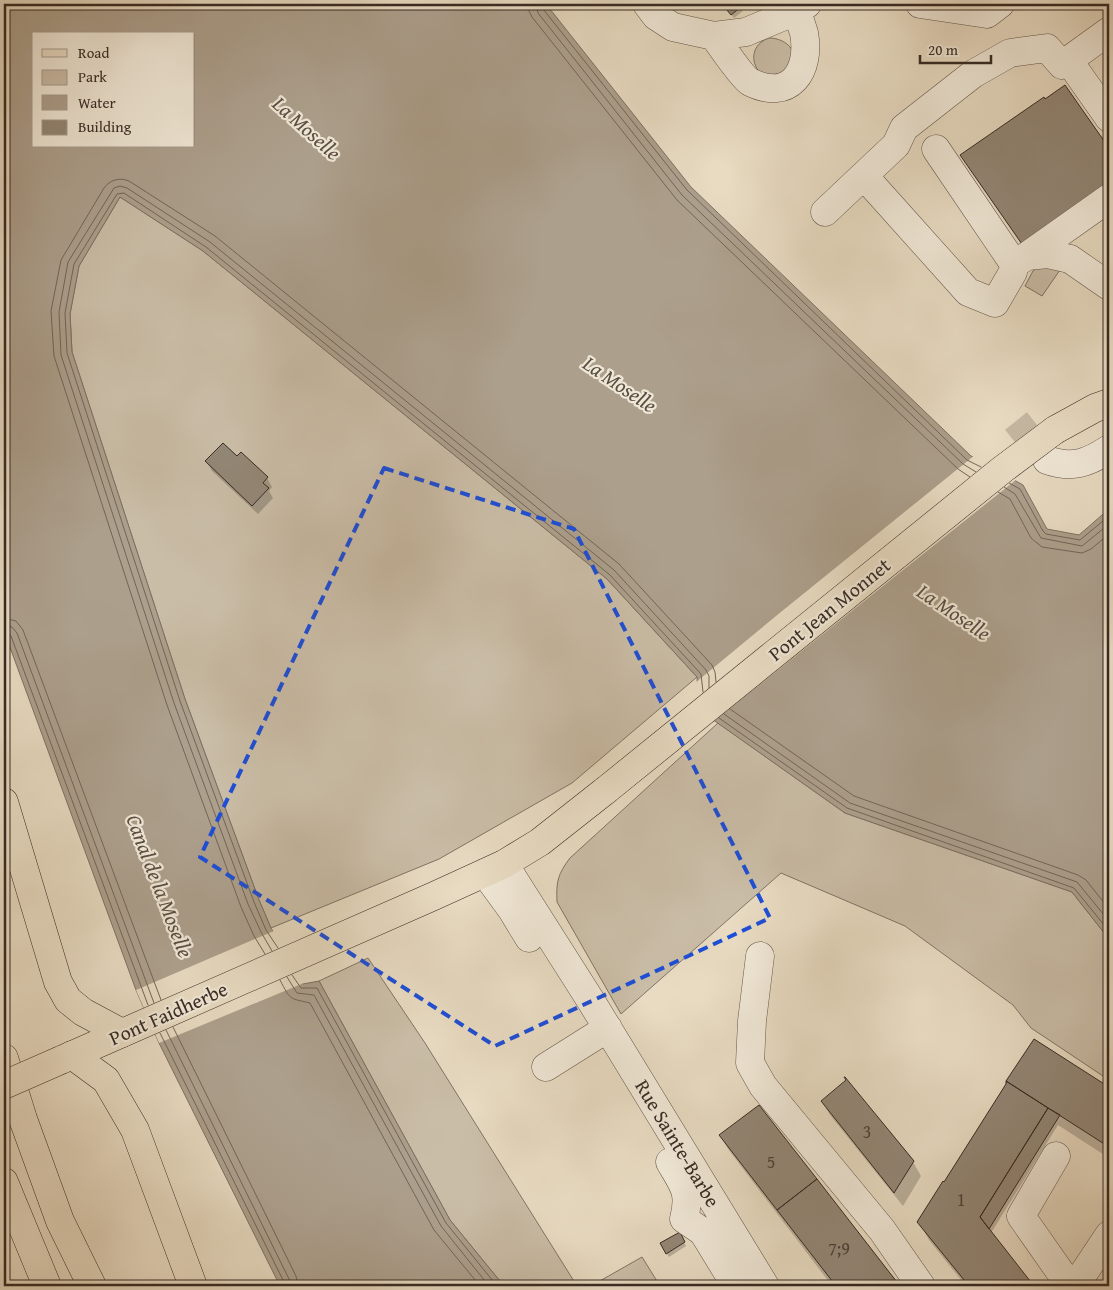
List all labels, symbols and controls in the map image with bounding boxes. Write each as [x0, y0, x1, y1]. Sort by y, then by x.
legend [32, 32, 195, 148]
scale bar [920, 32, 992, 64]
text: 20 m [928, 39, 959, 60]
text: Road [78, 42, 109, 63]
text: Park [78, 66, 107, 87]
water label: La Moselle [265, 88, 348, 167]
text: Water [78, 92, 116, 113]
text: Building [78, 116, 132, 137]
water label: La Moselle [576, 347, 663, 420]
street label: Pont Jean Monnet [762, 551, 896, 667]
water label: La Moselle [910, 575, 997, 648]
water label: Canal de la Moselle [118, 810, 202, 962]
street label: Pont Faidherbe [104, 974, 232, 1052]
street label: Rue Sainte-Barbe [628, 1074, 728, 1212]
house number: 3 [863, 1118, 871, 1145]
house number: 5 [767, 1148, 775, 1175]
house number: 1 [957, 1186, 965, 1213]
house number: 7;9 [828, 1235, 850, 1262]

